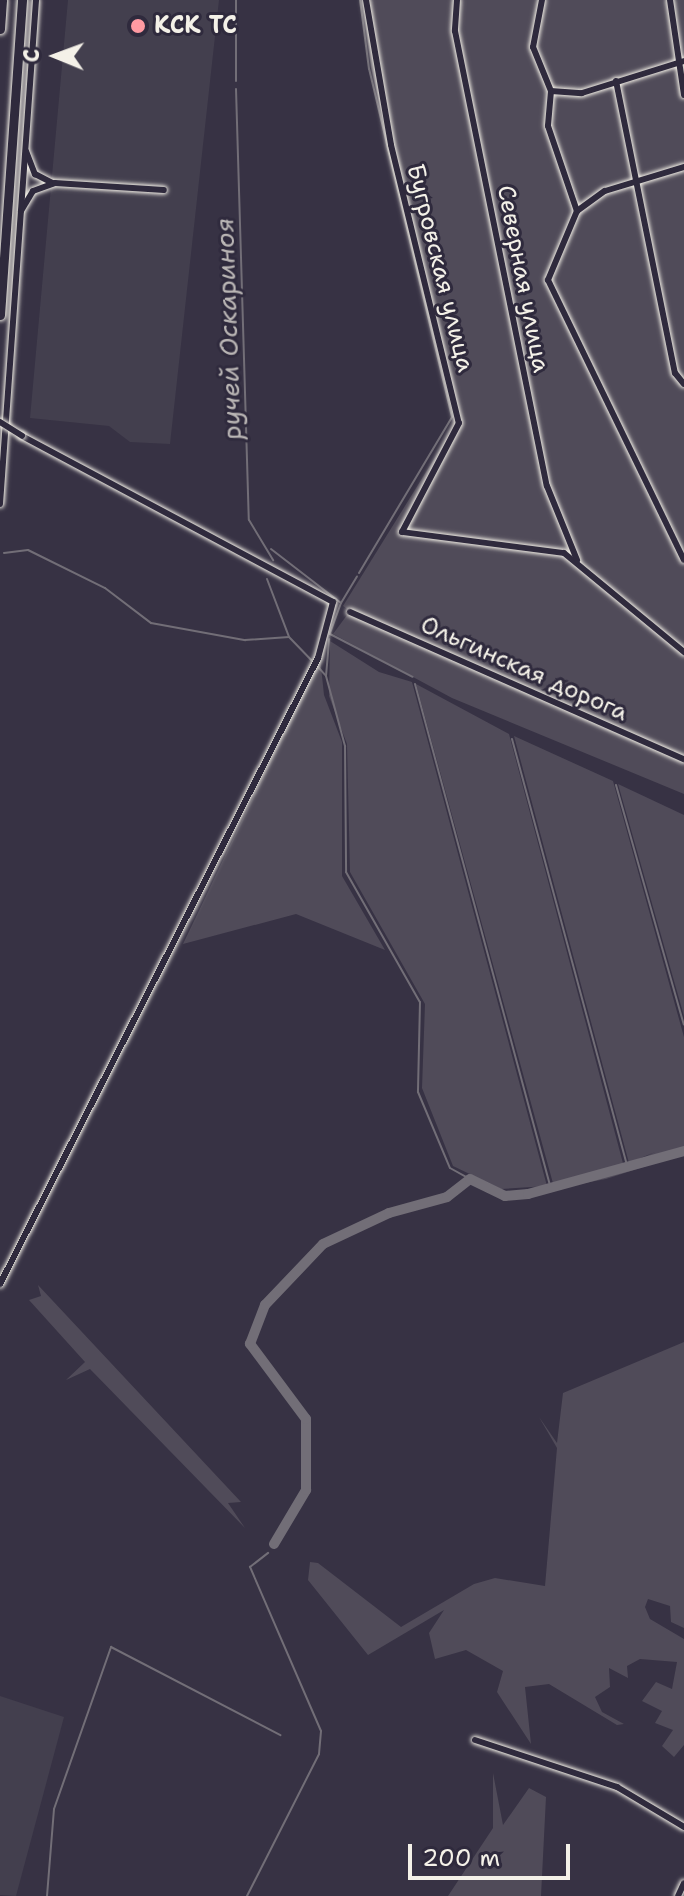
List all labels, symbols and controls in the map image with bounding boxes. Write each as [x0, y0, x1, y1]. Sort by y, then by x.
place label: КСК ТС [154, 12, 237, 40]
north arrow [16, 16, 96, 96]
marker: КСК ТС [129, 17, 147, 35]
text: С [17, 49, 46, 63]
street label: Бугровская улица [400, 161, 480, 375]
street label: Северная улица [491, 183, 555, 375]
water label: ручей Оскариноя [209, 218, 247, 440]
street label: Ольгинская дорога [416, 610, 632, 728]
scale bar [412, 1828, 574, 1878]
text: 200 m [422, 1842, 500, 1874]

